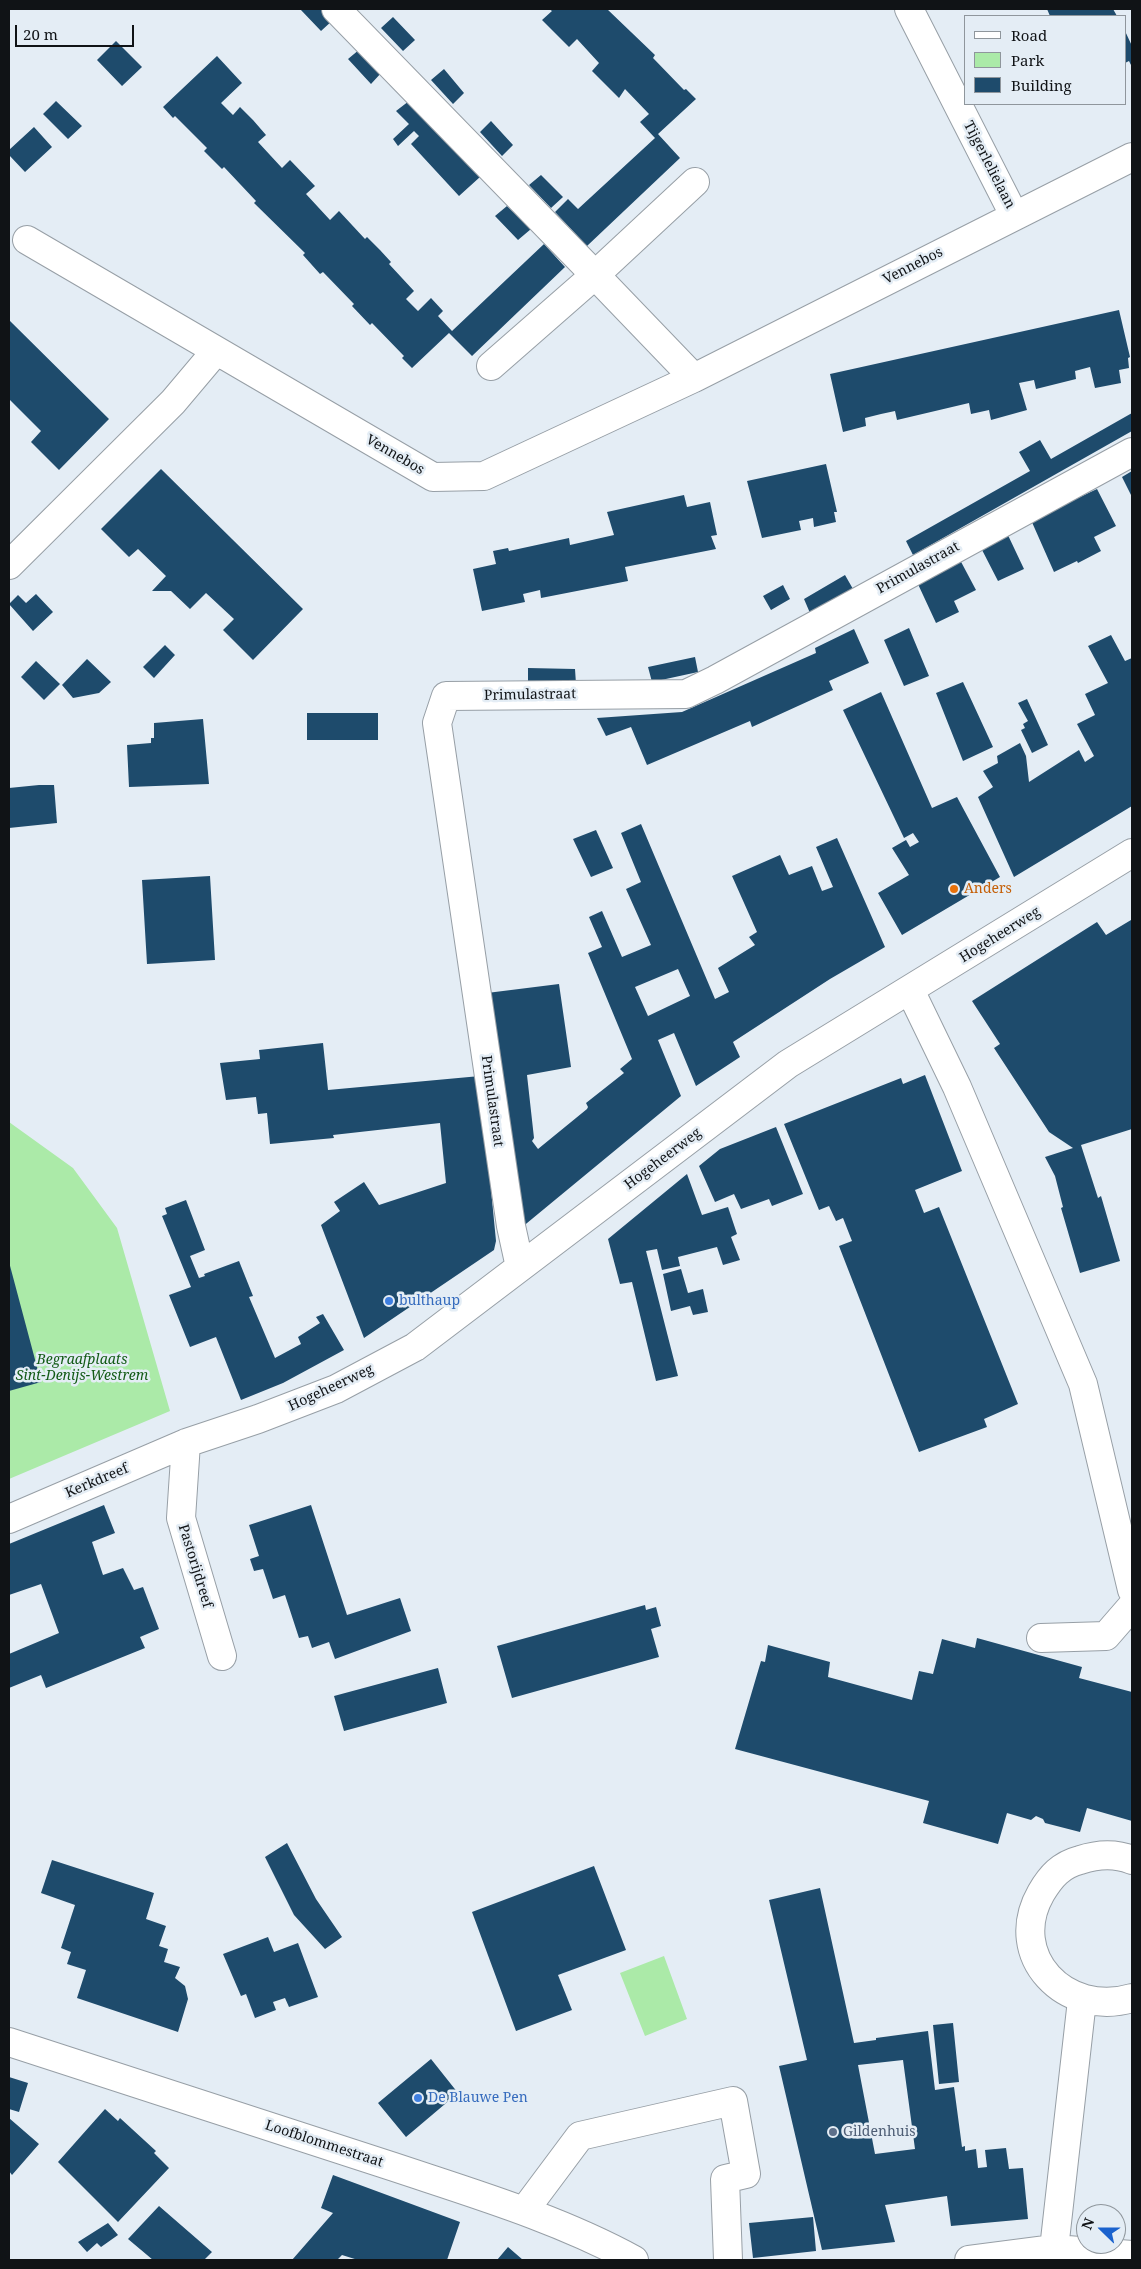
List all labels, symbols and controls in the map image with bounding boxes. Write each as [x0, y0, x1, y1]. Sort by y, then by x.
scale bar [18, 15, 136, 47]
legend [964, 15, 1126, 105]
text: 20 m [23, 24, 58, 44]
text: Road [1011, 25, 1047, 45]
text: Park [1011, 50, 1044, 70]
text: Building [1011, 75, 1072, 95]
street label: Tijgerlelielaan [960, 118, 1018, 212]
street label: Vennebos [880, 244, 946, 288]
street label: Vennebos [363, 432, 427, 478]
street label: Primulastraat [874, 538, 962, 598]
street label: Primulastraat [484, 686, 576, 704]
place label: Anders [964, 881, 1012, 897]
marker: Anders [948, 883, 960, 895]
street label: Hogeheerweg [957, 904, 1043, 966]
street label: Primulastraat [477, 1054, 507, 1148]
street label: Hogeheerweg [621, 1125, 705, 1193]
place label: bulthaup [399, 1293, 460, 1309]
marker: bulthaup [383, 1295, 395, 1307]
park label: Begraafplaats Sint-Denijs-Westrem [16, 1352, 148, 1384]
street label: Hogeheerweg [286, 1361, 376, 1415]
street label: Kerkdreef [63, 1460, 131, 1502]
street label: Pastorijdreef [174, 1522, 216, 1610]
place label: De Blauwe Pen [428, 2090, 528, 2106]
marker: De Blauwe Pen [412, 2092, 424, 2104]
street label: Loofblommestraat [263, 2117, 385, 2171]
place label: Gildenhuis [843, 2124, 916, 2140]
marker: Gildenhuis [827, 2126, 839, 2138]
north arrow [1076, 2204, 1126, 2254]
text: N [1077, 2215, 1098, 2232]

